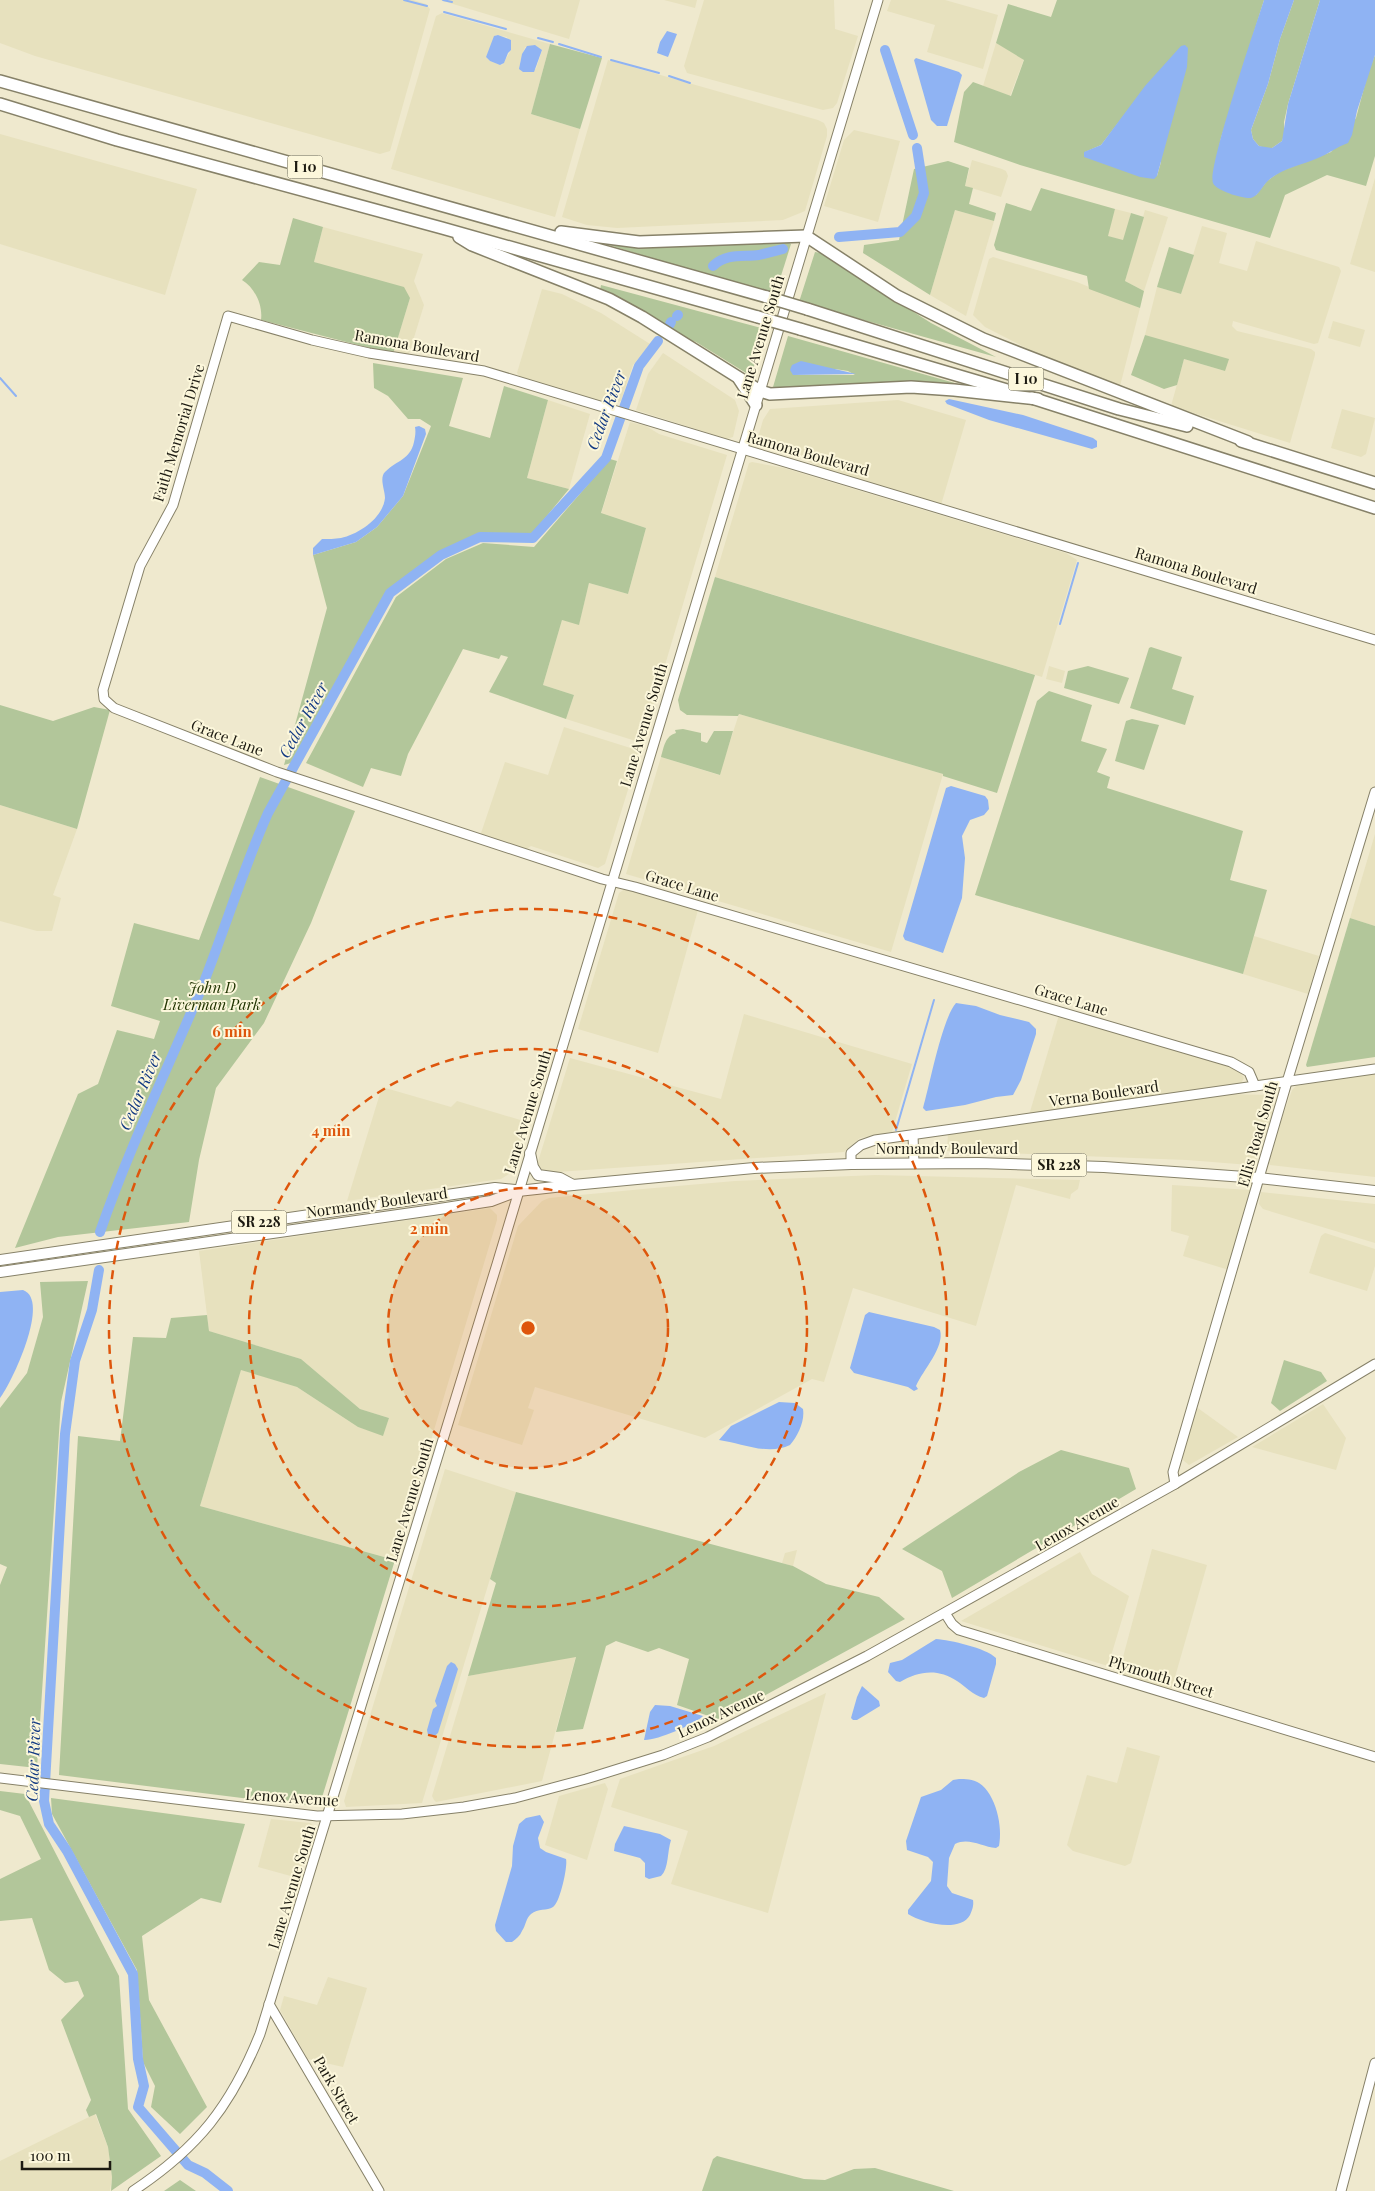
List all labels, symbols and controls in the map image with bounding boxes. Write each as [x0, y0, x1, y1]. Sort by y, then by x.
road number: I 10 [288, 156, 322, 178]
street label: Lane Avenue South [732, 272, 788, 401]
street label: Ramona Boulevard [353, 324, 481, 366]
street label: Faith Memorial Drive [148, 361, 209, 504]
water label: Cedar River [581, 366, 631, 452]
road number: I 10 [1008, 368, 1044, 390]
street label: Ramona Boulevard [745, 426, 872, 480]
street label: Ramona Boulevard [1133, 542, 1260, 598]
street label: Lane Avenue South [615, 660, 671, 789]
water label: Cedar River [273, 677, 332, 761]
street label: Grace Lane [188, 714, 266, 760]
street label: Grace Lane [643, 864, 722, 906]
park label: John D Liverman Park [162, 977, 261, 1014]
street label: Grace Lane [1032, 978, 1111, 1020]
text: 6 min [212, 1021, 252, 1041]
water label: Cedar River [114, 1047, 166, 1133]
street label: Lane Avenue South [499, 1047, 555, 1176]
street label: Verna Boulevard [1047, 1075, 1160, 1111]
street label: Ellis Road South [1232, 1078, 1282, 1189]
text: 4 min [312, 1120, 351, 1140]
street label: Normandy Boulevard [876, 1138, 1018, 1158]
road number: SR 228 [1032, 1154, 1086, 1176]
street label: Normandy Boulevard [305, 1182, 449, 1222]
road number: SR 228 [232, 1210, 286, 1234]
text: 2 min [410, 1218, 449, 1238]
centre of rings [519, 1319, 537, 1337]
street label: Lane Avenue South [381, 1435, 437, 1564]
street label: Lenox Avenue [1031, 1491, 1122, 1555]
street label: Plymouth Street [1106, 1651, 1217, 1702]
street label: Lenox Avenue [674, 1684, 767, 1742]
water label: Cedar River [21, 1717, 44, 1802]
street label: Lenox Avenue [245, 1784, 339, 1810]
street label: Lane Avenue South [263, 1822, 319, 1951]
street label: Park Street [310, 2052, 365, 2127]
scale bar [22, 2138, 110, 2170]
text: 100 m [30, 2145, 71, 2165]

